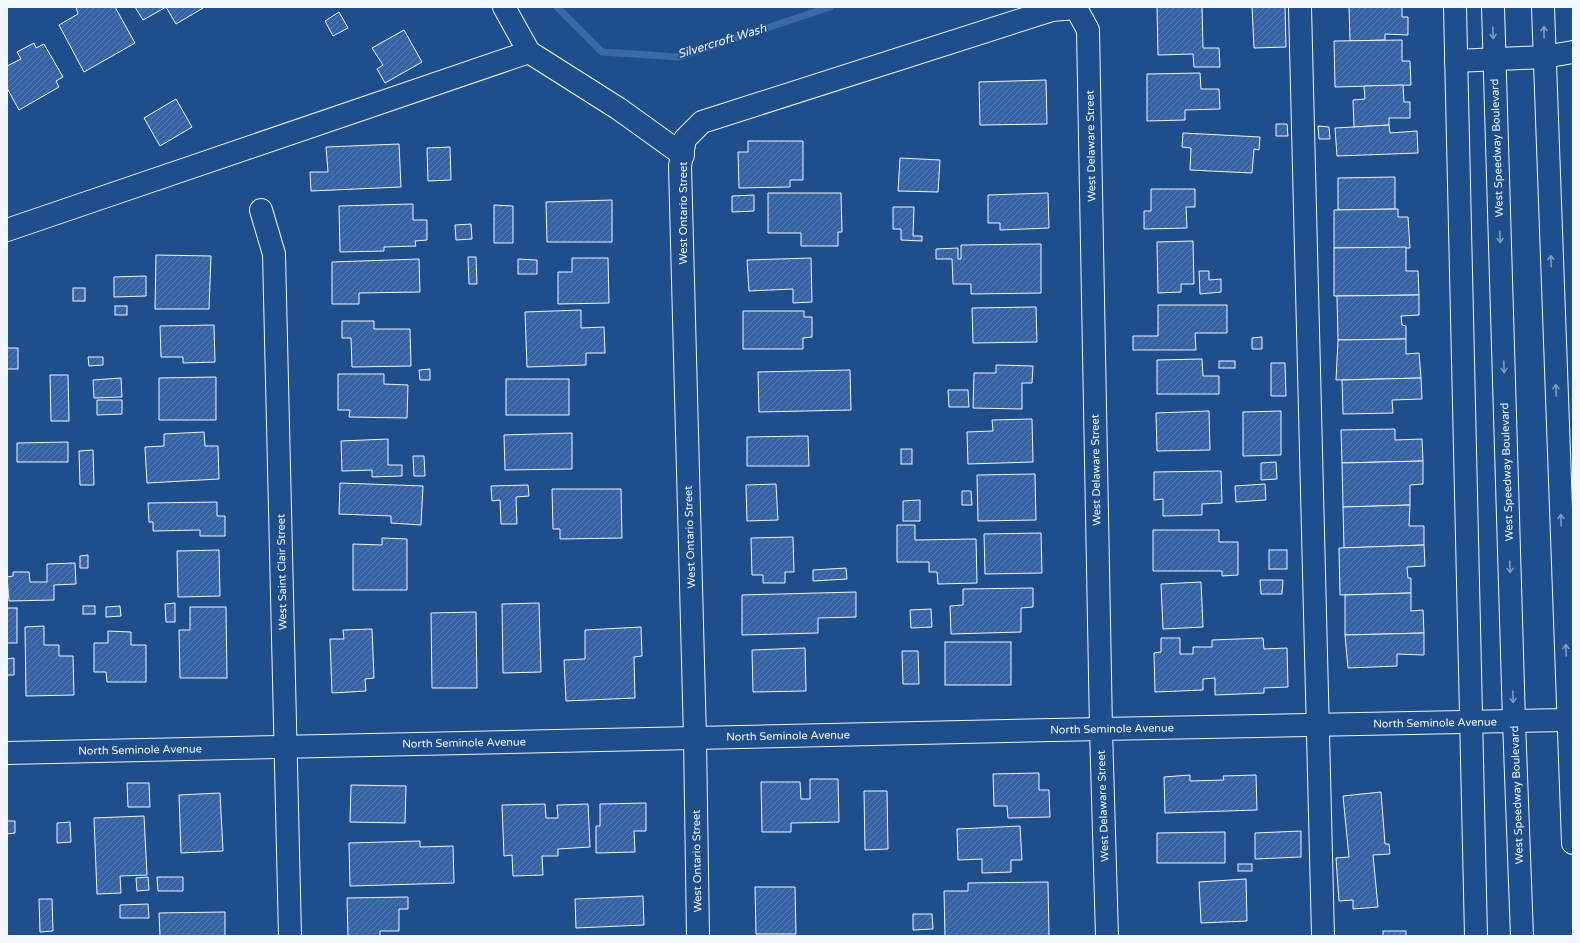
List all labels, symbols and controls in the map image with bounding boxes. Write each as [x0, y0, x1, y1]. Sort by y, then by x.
water label: Silvercroft Wash [676, 21, 769, 61]
one-way arrow [1490, 26, 1497, 39]
one-way arrow [1540, 26, 1548, 39]
street label: West Speedway Boulevard [1488, 79, 1506, 217]
street label: West Delaware Street [1084, 90, 1098, 202]
street label: West Ontario Street [677, 162, 690, 264]
one-way arrow [1496, 230, 1503, 243]
one-way arrow [1548, 255, 1555, 268]
one-way arrow [1500, 360, 1507, 373]
one-way arrow [1552, 384, 1560, 397]
street label: West Speedway Boulevard [1498, 403, 1516, 541]
street label: West Delaware Street [1089, 414, 1103, 526]
street label: West Ontario Street [682, 485, 698, 589]
street label: West Saint Clair Street [274, 514, 290, 630]
one-way arrow [1557, 514, 1565, 527]
one-way arrow [1506, 560, 1513, 573]
one-way arrow [1562, 644, 1569, 657]
one-way arrow [1510, 690, 1517, 703]
street label: North Seminole Avenue [1373, 715, 1497, 731]
street label: North Seminole Avenue [1050, 721, 1174, 737]
street label: West Speedway Boulevard [1508, 726, 1526, 864]
street label: North Seminole Avenue [726, 728, 850, 744]
street label: North Seminole Avenue [402, 735, 526, 751]
street label: North Seminole Avenue [78, 742, 202, 758]
street label: West Delaware Street [1095, 750, 1111, 862]
street label: West Ontario Street [690, 809, 704, 913]

